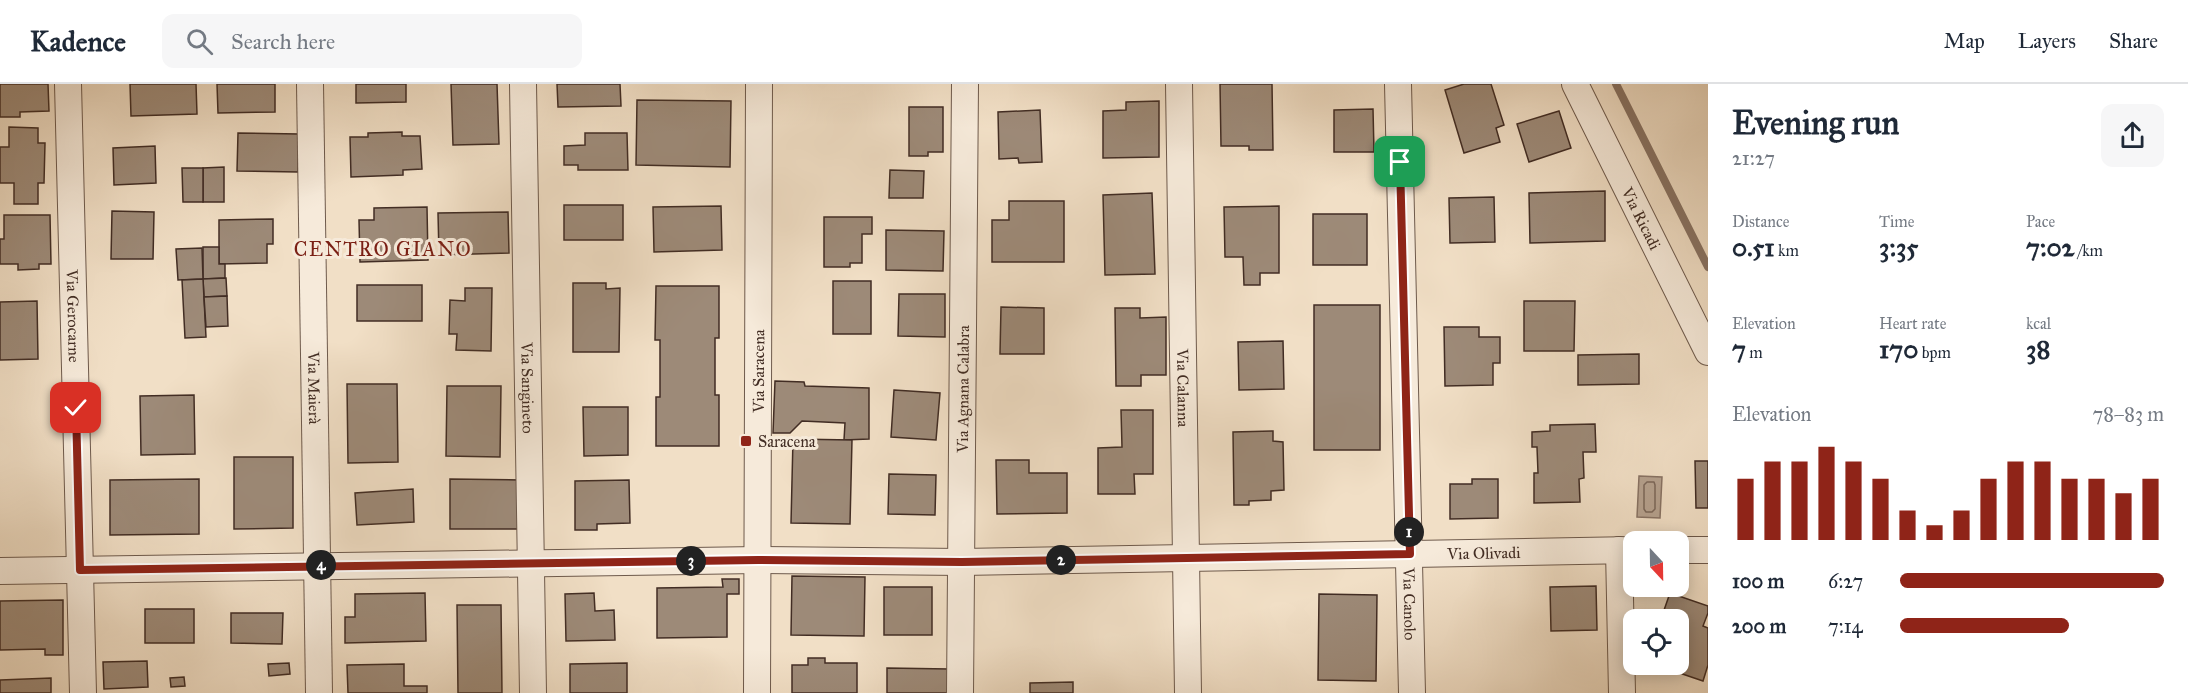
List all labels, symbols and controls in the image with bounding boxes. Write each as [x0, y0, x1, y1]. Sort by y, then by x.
search box [162, 14, 582, 68]
text: Kadence [30, 24, 126, 59]
icon: search [183, 25, 216, 58]
text: Search here [231, 28, 335, 55]
text: Map [1944, 28, 1985, 54]
text: Layers [2018, 28, 2076, 54]
text: Share [2109, 28, 2158, 54]
text: Evening run [1732, 103, 1899, 143]
button: share [2101, 104, 2164, 167]
pin [1374, 136, 1425, 187]
icon: arrive [1383, 145, 1416, 178]
text: 21:27 [1732, 146, 1775, 170]
street label: Via Ricadi [1617, 183, 1665, 253]
text: Distance [1732, 212, 1789, 231]
text: Time [1879, 212, 1914, 231]
text: Pace [2026, 212, 2055, 231]
text: 0.51 [1732, 231, 1775, 263]
text: 3:35 [1879, 231, 1918, 263]
text: 7:02 [2026, 231, 2074, 263]
district label: CENTRO GIANO [294, 237, 472, 261]
text: km [1775, 241, 1799, 260]
text: /km [2074, 241, 2103, 260]
street label: Via Gerocarne [63, 268, 84, 363]
text: Elevation [1732, 314, 1796, 333]
text: Heart rate [1879, 314, 1946, 333]
text: kcal [2026, 314, 2051, 333]
street label: Via Agnana Calabra [953, 325, 973, 454]
street label: Via Saracena [749, 329, 768, 414]
text: 7 [1732, 333, 1746, 365]
text: 170 [1879, 333, 1918, 365]
text: 38 [2026, 333, 2050, 365]
street label: Via Sangineto [517, 341, 538, 434]
text: m [1746, 343, 1763, 362]
text: bpm [1918, 343, 1951, 362]
street label: Via Calanna [1173, 348, 1193, 428]
street label: Via Maierà [304, 350, 324, 425]
pin [50, 382, 101, 433]
icon: check [59, 391, 92, 424]
text: Elevation [1732, 402, 1811, 426]
text: 78–83 m [2092, 402, 2164, 426]
place label: Saracena [758, 432, 816, 451]
marker: Saracena [739, 434, 753, 448]
pin: 1 [1394, 517, 1424, 547]
text: 1 [1406, 522, 1412, 541]
north arrow [1623, 531, 1689, 597]
map controls [1623, 531, 1689, 675]
street label: Via Olivadi [1446, 543, 1521, 563]
pin: 2 [1046, 545, 1076, 575]
pin: 3 [676, 546, 706, 576]
pin: 4 [306, 550, 336, 580]
text: 2 [1057, 550, 1065, 569]
text: 3 [688, 551, 694, 570]
text: 4 [317, 555, 325, 574]
street label: Via Canolo [1399, 566, 1420, 640]
text: 100 m [1732, 569, 1784, 593]
text: 6:27 [1828, 569, 1863, 593]
button: locate [1623, 609, 1689, 675]
text: 200 m [1732, 614, 1786, 638]
text: 7:14 [1828, 614, 1863, 638]

